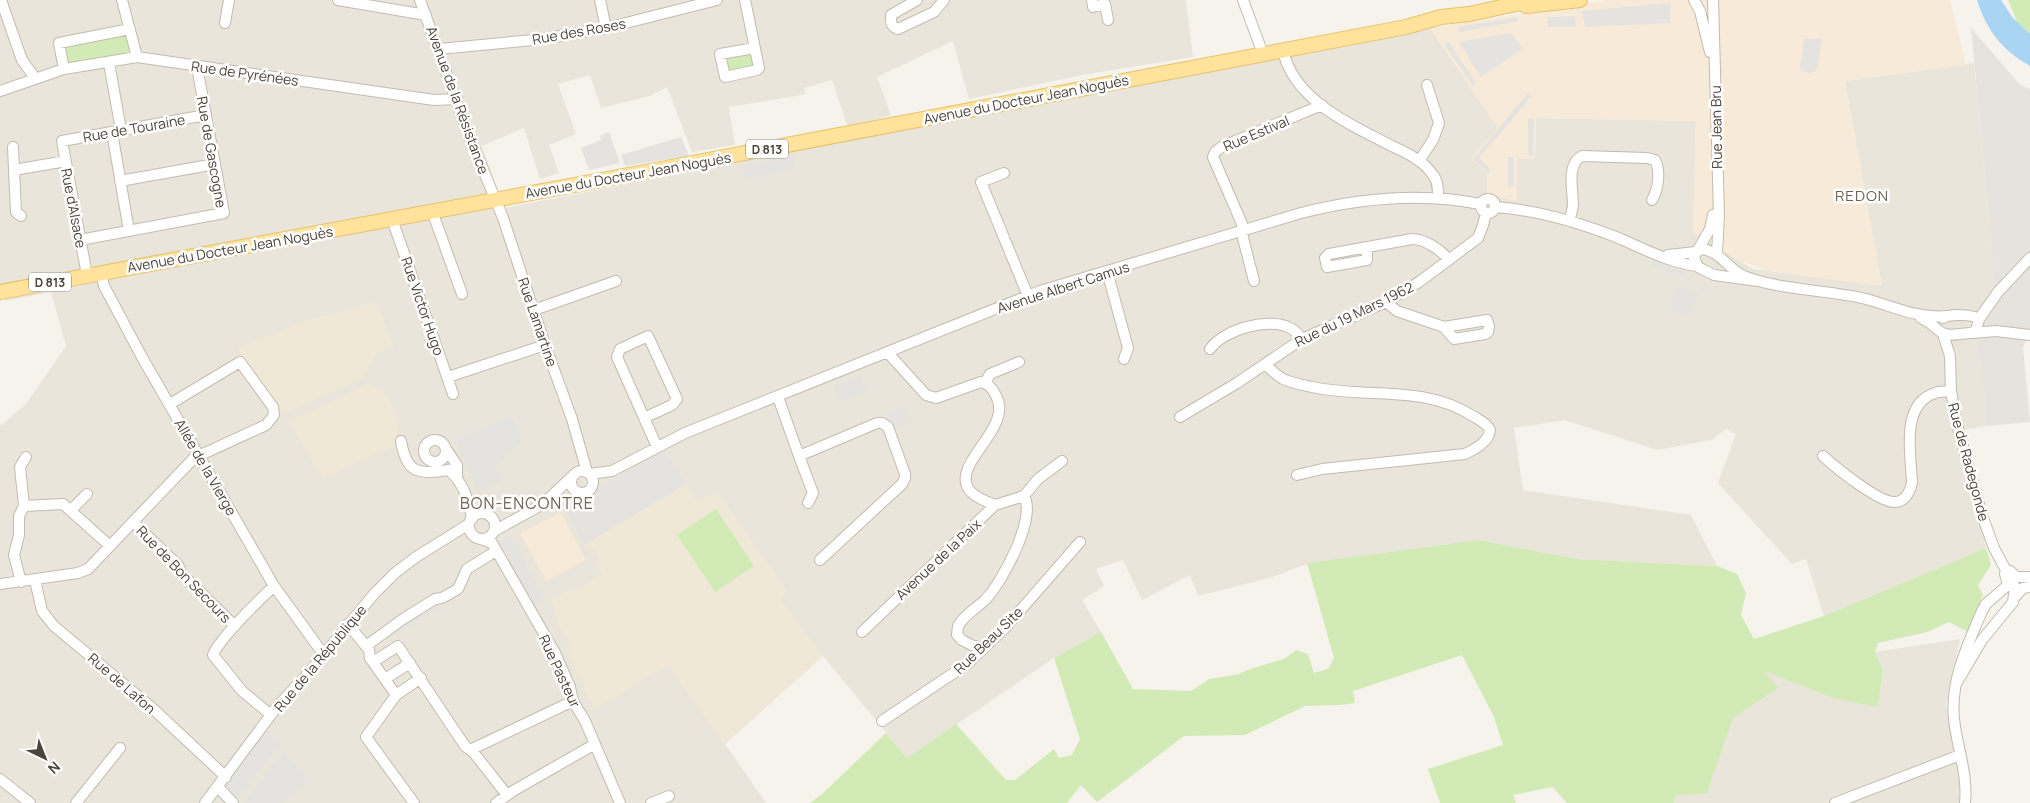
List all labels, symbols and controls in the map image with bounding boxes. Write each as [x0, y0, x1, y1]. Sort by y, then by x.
street label: Rue des Roses [531, 13, 627, 49]
street label: Avenue de la Résistance [422, 23, 494, 177]
street label: Rue de Pyrénées [190, 56, 300, 90]
street label: Avenue du Docteur Jean Noguès [922, 70, 1130, 128]
street label: Rue Jean Bru [1706, 85, 1726, 169]
street label: Rue de Gascogne [193, 95, 231, 209]
street label: Rue de Touraine [81, 110, 187, 146]
street label: Rue Estival [1220, 111, 1292, 155]
road number: D 813 [746, 140, 788, 158]
street label: Avenue du Docteur Jean Noguès [524, 148, 732, 202]
street label: Rue d'Alsace [57, 167, 91, 249]
district label: REDON [1835, 185, 1889, 206]
street label: Avenue du Docteur Jean Noguès [126, 222, 334, 276]
street label: Rue Victor Hugo [397, 254, 449, 358]
street label: Avenue Albert Camus [994, 257, 1132, 317]
road number: D 813 [29, 272, 71, 292]
street label: Rue Lamartine [514, 275, 562, 369]
street label: Rue du 19 Mars 1962 [1292, 277, 1416, 351]
street label: Rue de Radegonde [1944, 401, 1994, 523]
street label: Allée de la Vierge [171, 415, 241, 519]
district label: BON-ENCONTRE [460, 492, 594, 514]
street label: Avenue de la Paix [891, 514, 985, 604]
street label: Rue de Bon Secours [133, 521, 235, 627]
street label: Rue de la République [270, 600, 370, 716]
street label: Rue Beau Site [949, 602, 1027, 678]
street label: Rue Pasteur [535, 632, 585, 710]
street label: Rue de Lafon [84, 648, 160, 718]
north arrow [20, 733, 70, 783]
text: N [44, 757, 64, 778]

